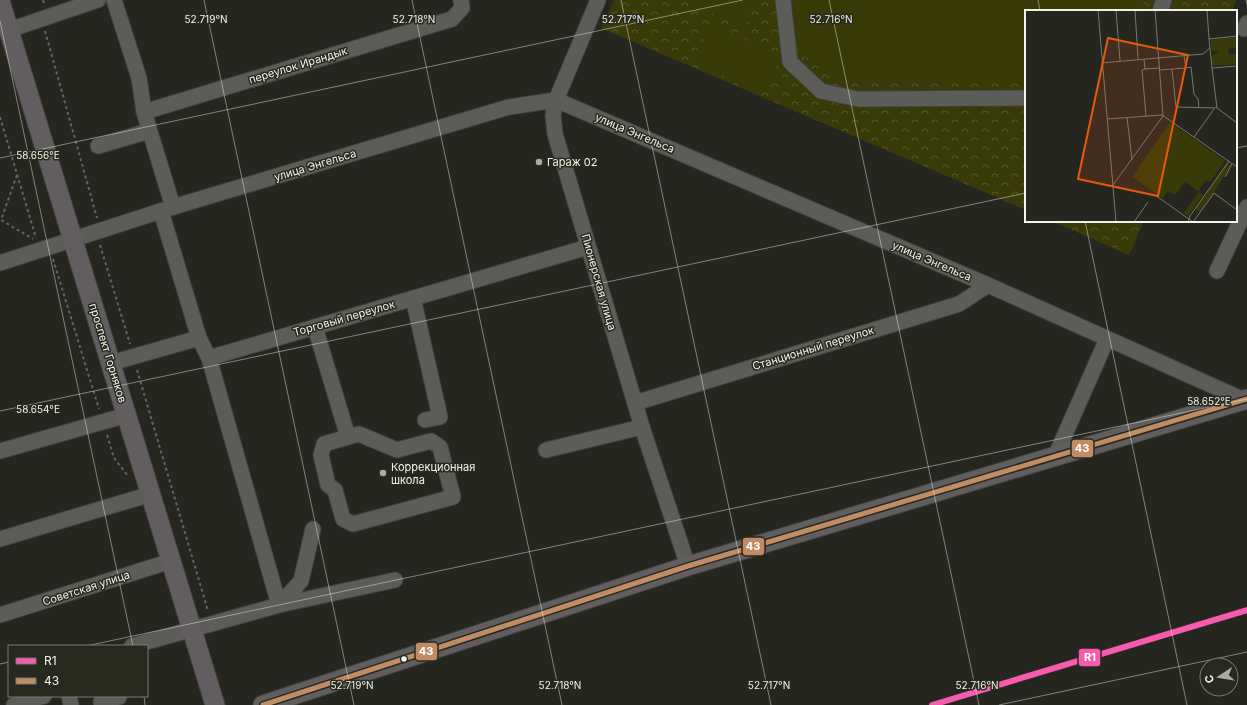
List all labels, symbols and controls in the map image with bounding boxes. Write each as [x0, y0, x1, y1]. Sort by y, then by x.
inset map [1025, 10, 1237, 222]
text: 52.719°N [185, 13, 227, 25]
text: 52.718°N [393, 13, 435, 25]
text: 52.717°N [602, 13, 644, 25]
text: 52.716°N [810, 13, 852, 25]
street label: переулок Ирандык [247, 43, 349, 87]
street label: улица Энгельса [593, 110, 677, 156]
street label: улица Энгельса [272, 146, 358, 184]
text: 58.656°E [16, 149, 60, 161]
place label: Гараж 02 [547, 155, 597, 169]
marker: Гараж 02 [534, 157, 544, 167]
street label: Пионерская улица [579, 232, 619, 332]
street label: улица Энгельса [890, 238, 974, 284]
street label: Торговый переулок [292, 297, 396, 339]
street label: проспект Горняков [86, 302, 130, 404]
street label: Станционный переулок [750, 323, 876, 373]
text: 58.652°E [1187, 395, 1231, 407]
text: 58.654°E [16, 403, 60, 415]
line badge: 43 [1071, 439, 1094, 458]
text: 43 [1075, 441, 1089, 455]
place label: Коррекционная школа [391, 460, 475, 487]
marker: Коррекционная школа [378, 468, 388, 478]
line badge: 43 [742, 537, 765, 556]
text: 43 [746, 539, 760, 553]
street label: Советская улица [41, 567, 131, 609]
line badge: 43 [415, 642, 438, 661]
text: 43 [419, 644, 433, 658]
legend [8, 645, 148, 697]
line badge: R1 [1078, 648, 1101, 667]
text: R1 [1084, 650, 1096, 664]
text: R1 [44, 653, 57, 668]
unlabelled marker [399, 654, 409, 664]
north arrow [1199, 657, 1239, 697]
text: 43 [44, 673, 59, 688]
text: С [1202, 674, 1217, 685]
text: 52.719°N [331, 679, 373, 691]
text: 52.718°N [539, 679, 581, 691]
text: 52.717°N [748, 679, 790, 691]
text: 52.716°N [956, 679, 998, 691]

